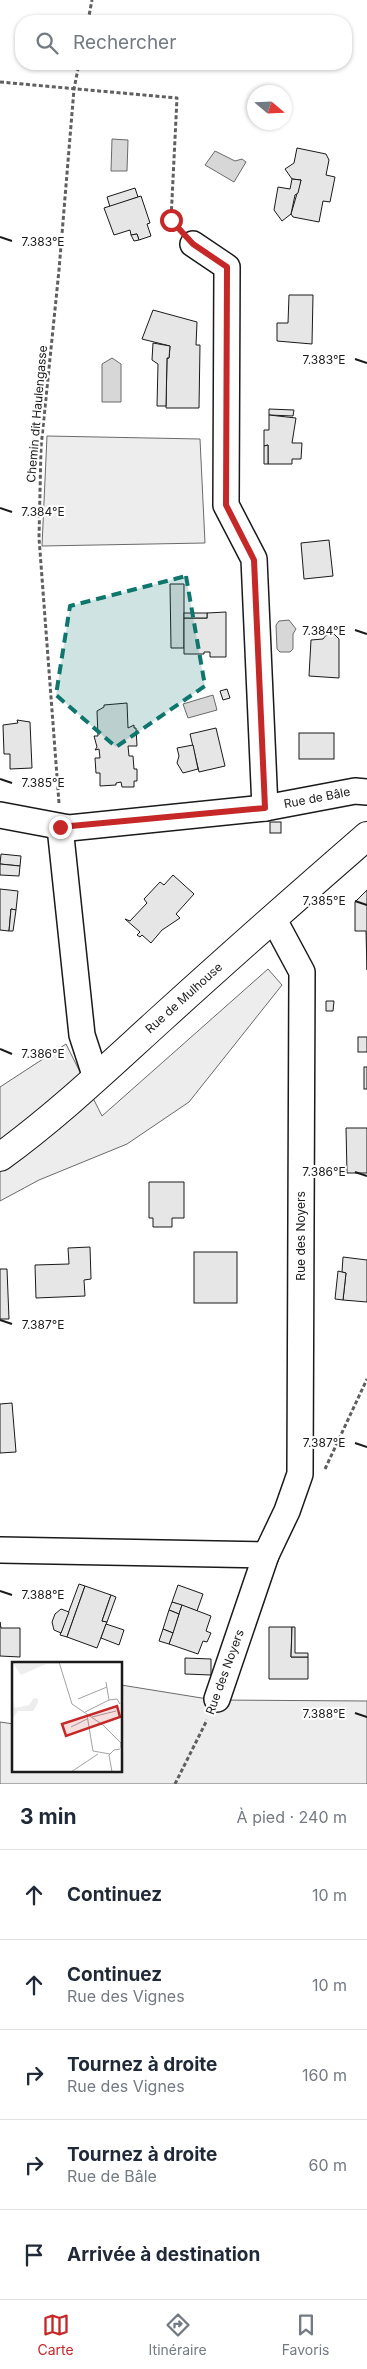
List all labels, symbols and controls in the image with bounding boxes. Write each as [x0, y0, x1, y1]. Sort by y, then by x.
search box [15, 15, 352, 70]
icon: search [33, 29, 61, 57]
text: Rechercher [73, 31, 176, 54]
north arrow [247, 85, 292, 130]
route start [160, 209, 183, 232]
text: 7.383°E [21, 234, 65, 249]
street label: Chemin dit Haulengasse [23, 345, 50, 483]
text: 7.383°E [302, 352, 346, 367]
text: 7.384°E [21, 504, 65, 519]
text: 7.384°E [302, 623, 346, 638]
text: 7.385°E [21, 775, 65, 790]
street label: Rue de Bâle [282, 784, 351, 811]
route end [49, 816, 72, 839]
text: 7.385°E [302, 893, 346, 908]
street label: Rue de Mulhouse [142, 959, 225, 1036]
text: 7.386°E [21, 1046, 65, 1061]
text: 7.386°E [302, 1164, 346, 1179]
street label: Rue des Noyers [293, 1191, 308, 1281]
text: 7.387°E [22, 1317, 64, 1332]
text: 7.387°E [303, 1435, 345, 1450]
text: 7.388°E [21, 1587, 65, 1602]
street label: Rue des Noyers [202, 1627, 247, 1716]
inset map [12, 1662, 122, 1772]
text: 7.388°E [302, 1706, 346, 1721]
text: 3 min [20, 1804, 76, 1829]
text: À pied · 240 m [237, 1807, 347, 1827]
icon: ahead [20, 1881, 48, 1909]
text: Continuez [67, 1883, 162, 1906]
text: 10 m [312, 1885, 347, 1905]
text: Continuez [67, 1963, 162, 1986]
icon: ahead [20, 1971, 48, 1999]
text: 10 m [312, 1975, 347, 1995]
text: Rue des Vignes [67, 1986, 185, 2006]
text: Tournez à droite [67, 2053, 217, 2076]
icon: right [20, 2061, 48, 2089]
text: 160 m [302, 2065, 347, 2085]
text: Rue des Vignes [67, 2076, 185, 2096]
text: Tournez à droite [67, 2143, 217, 2166]
icon: right [20, 2151, 48, 2179]
text: 60 m [308, 2155, 347, 2175]
text: Rue de Bâle [67, 2166, 157, 2186]
icon: arrive [20, 2241, 48, 2269]
text: Arrivée à destination [67, 2243, 260, 2266]
tab: Carte [37, 2311, 74, 2358]
tab: Itinéraire [149, 2311, 207, 2358]
tab: Favoris [282, 2311, 330, 2358]

